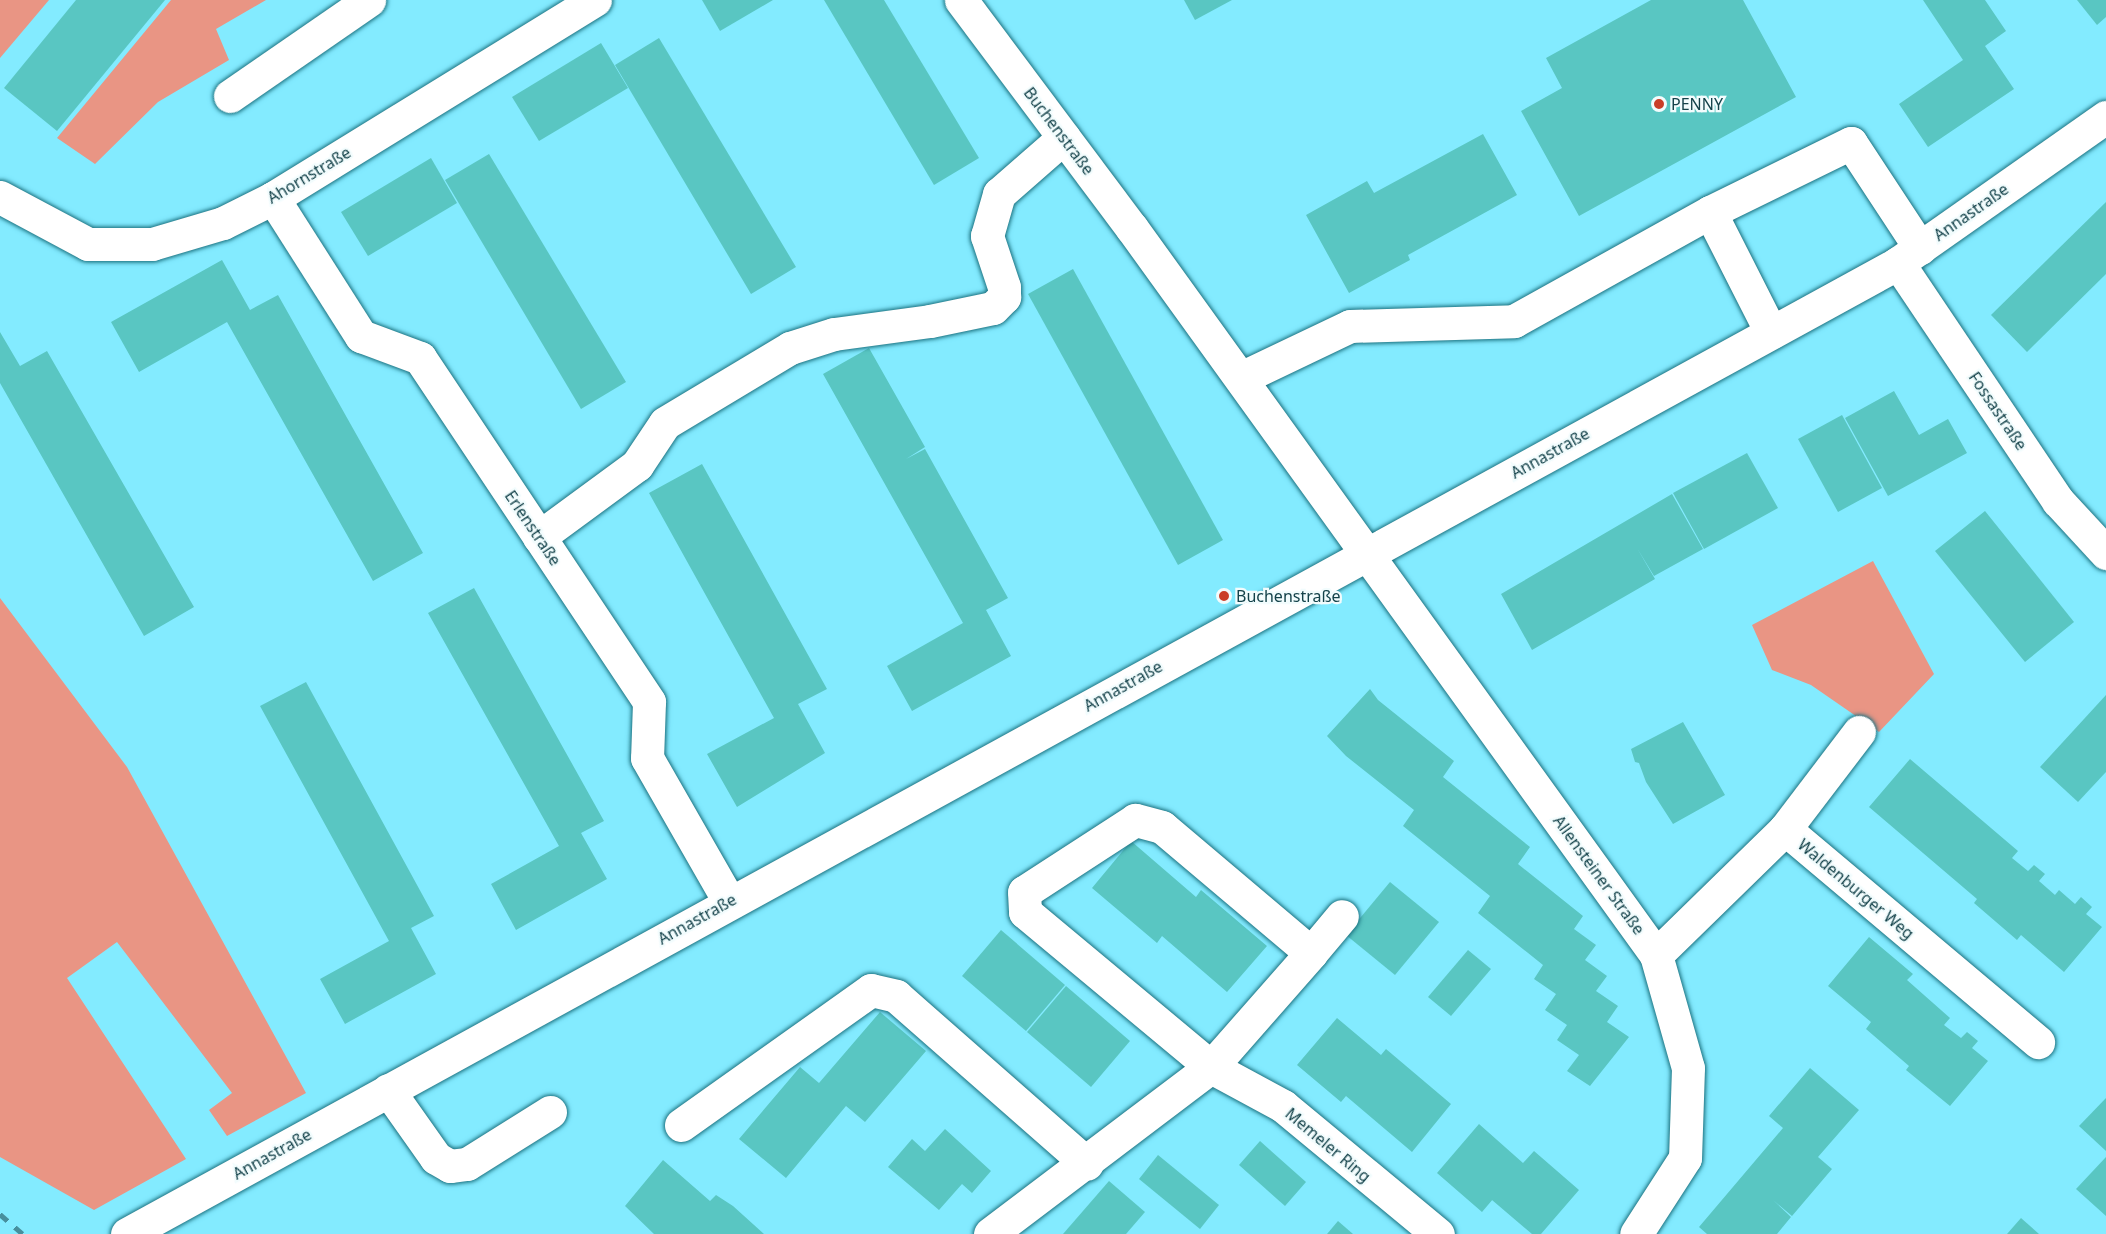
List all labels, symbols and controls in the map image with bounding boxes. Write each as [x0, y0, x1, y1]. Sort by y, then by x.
street label: Buchenstraße [1020, 83, 1098, 179]
place label: PENNY [1671, 94, 1723, 114]
marker: PENNY [1652, 97, 1666, 111]
street label: Ahornstraße [264, 143, 354, 207]
street label: Annastraße [1930, 179, 2012, 245]
street label: Fossastraße [1965, 368, 2031, 454]
street label: Annastraße [1507, 424, 1593, 482]
street label: Erlenstraße [501, 487, 565, 569]
place label: Buchenstraße [1236, 586, 1341, 606]
marker: Buchenstraße [1217, 589, 1231, 603]
street label: Annastraße [1080, 657, 1166, 715]
street label: Allensteiner Straße [1549, 812, 1649, 938]
street label: Waldenburger Weg [1794, 835, 1918, 943]
street label: Annastraße [654, 890, 740, 948]
street label: Memeler Ring [1282, 1104, 1374, 1186]
street label: Annastraße [229, 1125, 315, 1183]

